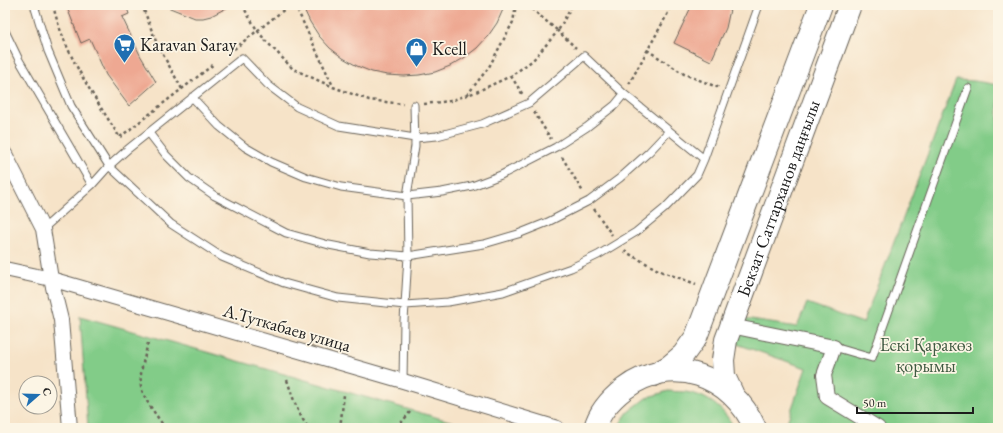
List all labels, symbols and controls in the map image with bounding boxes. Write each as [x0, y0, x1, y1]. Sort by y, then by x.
supermarket icon: Karavan Saray [111, 32, 137, 65]
place label: Karavan Saray [140, 33, 237, 56]
shop icon: Kcell [404, 36, 430, 69]
place label: Kcell [432, 37, 467, 60]
street label: Бекзат Саттарханов даңғылы [731, 97, 825, 300]
street label: А.Туткабаев улица [220, 298, 354, 357]
park label: Ескі Қаракөз қорымы [880, 333, 972, 377]
north arrow [18, 375, 58, 415]
text: С [39, 386, 55, 398]
scale bar [857, 389, 973, 415]
text: 50 m [863, 395, 887, 411]

